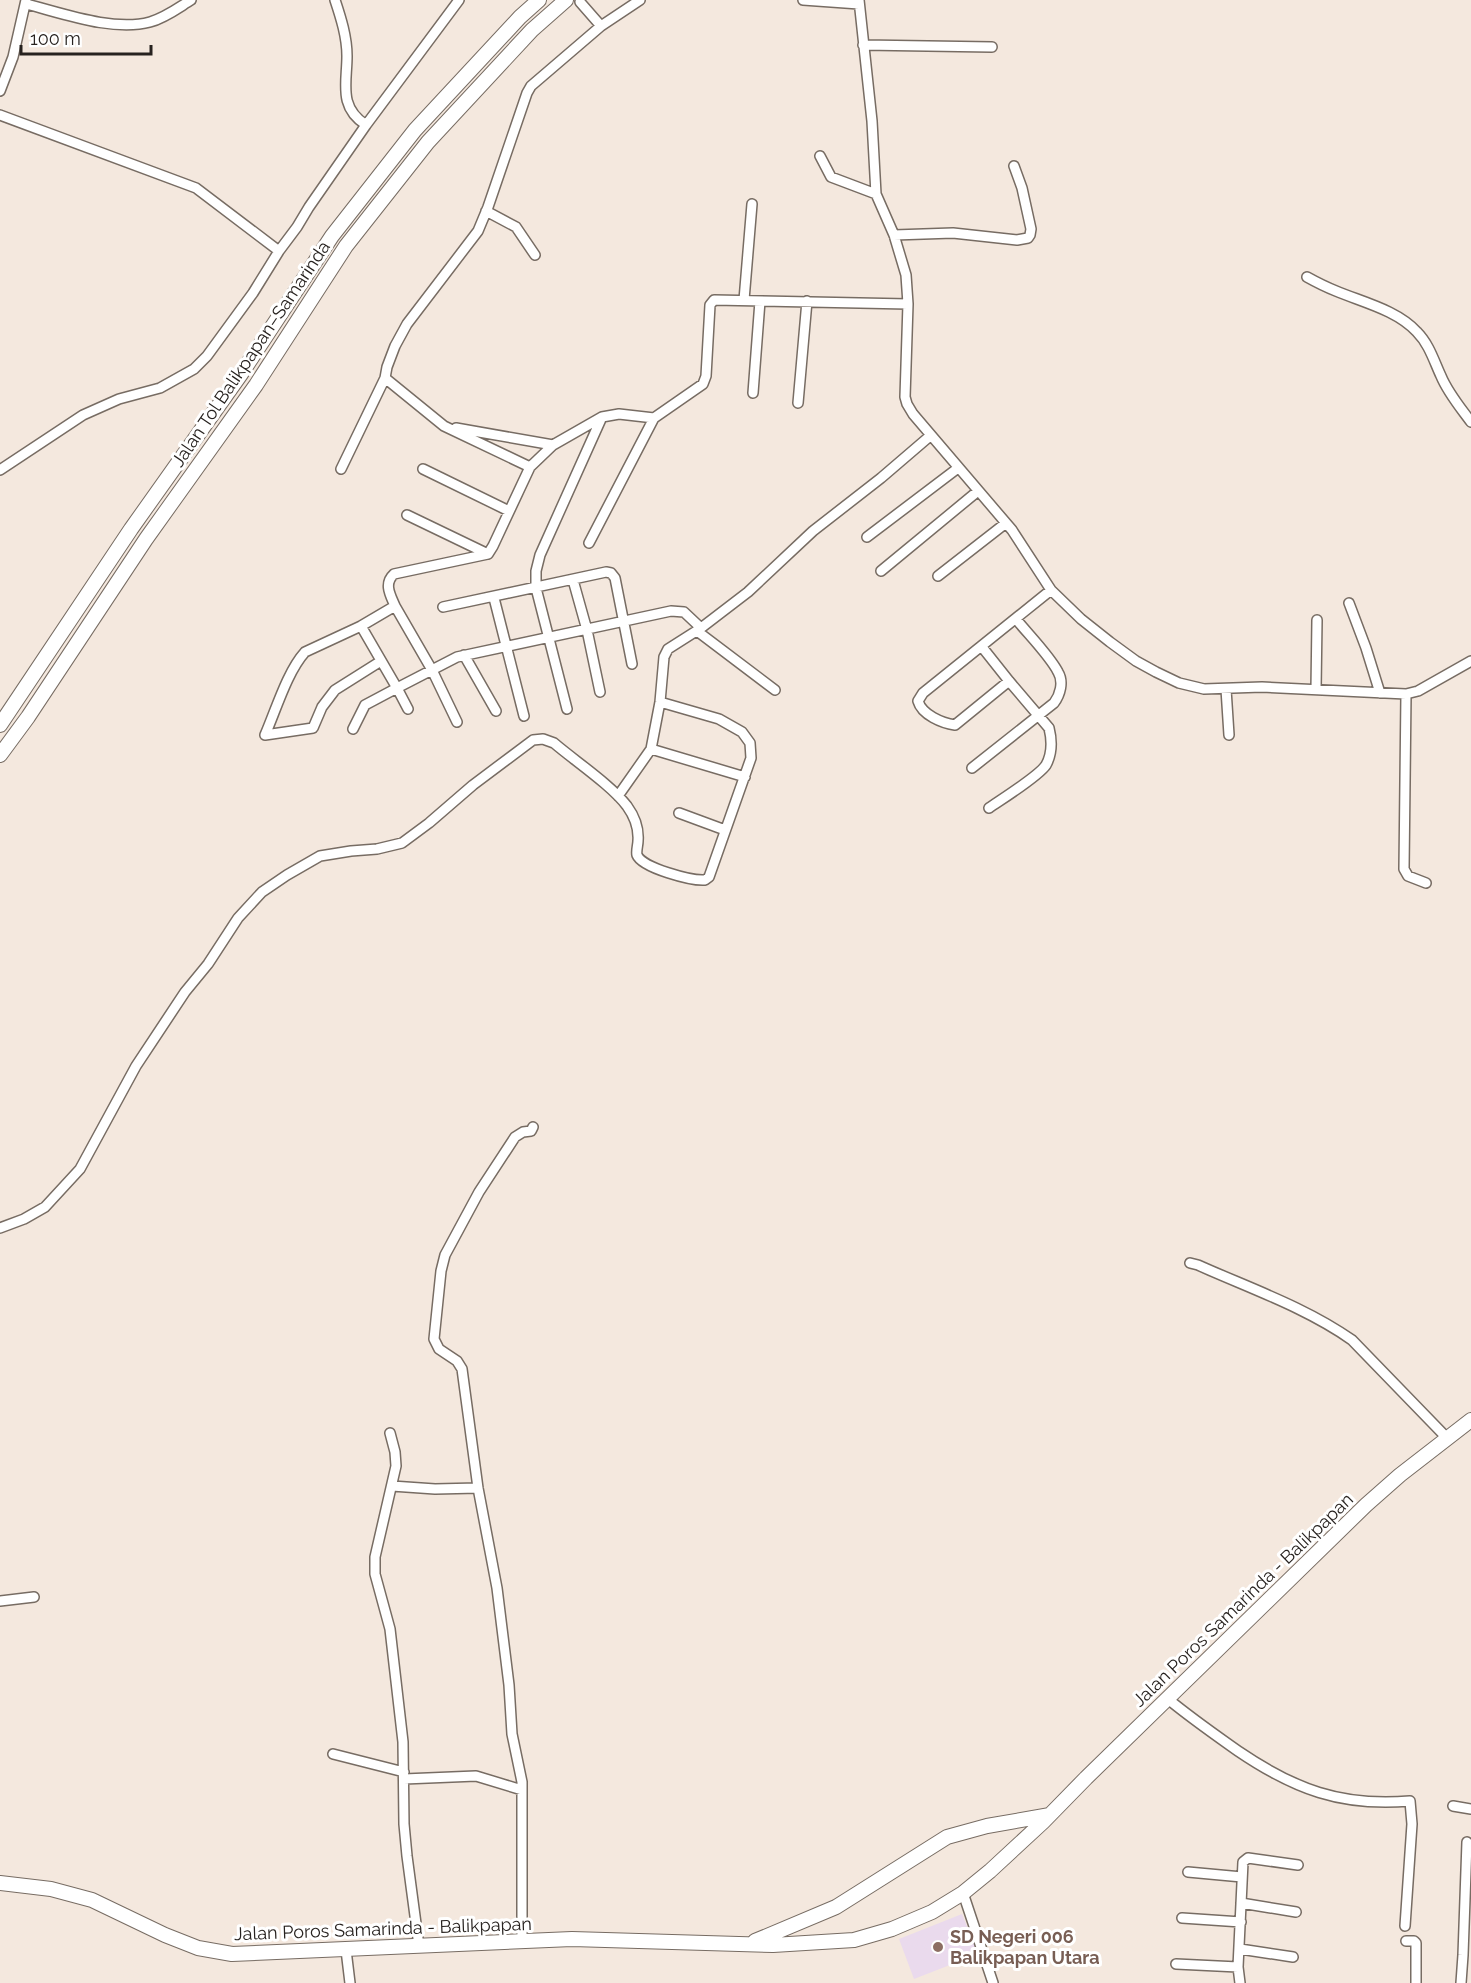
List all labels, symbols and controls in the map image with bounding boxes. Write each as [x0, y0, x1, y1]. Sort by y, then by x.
scale bar [21, 18, 152, 56]
text: 100 m [30, 28, 81, 49]
street label: Jalan Tol Balikpapan–Samarinda [167, 237, 334, 471]
street label: Jalan Poros Samarinda - Balikpapan [1128, 1489, 1357, 1711]
street label: Jalan Poros Samarinda - Balikpapan [234, 1913, 532, 1944]
place label: SD Negeri 006 Balikpapan Utara [950, 1926, 1100, 1968]
marker: SD Negeri 006 Balikpapan Utara [931, 1940, 945, 1954]

